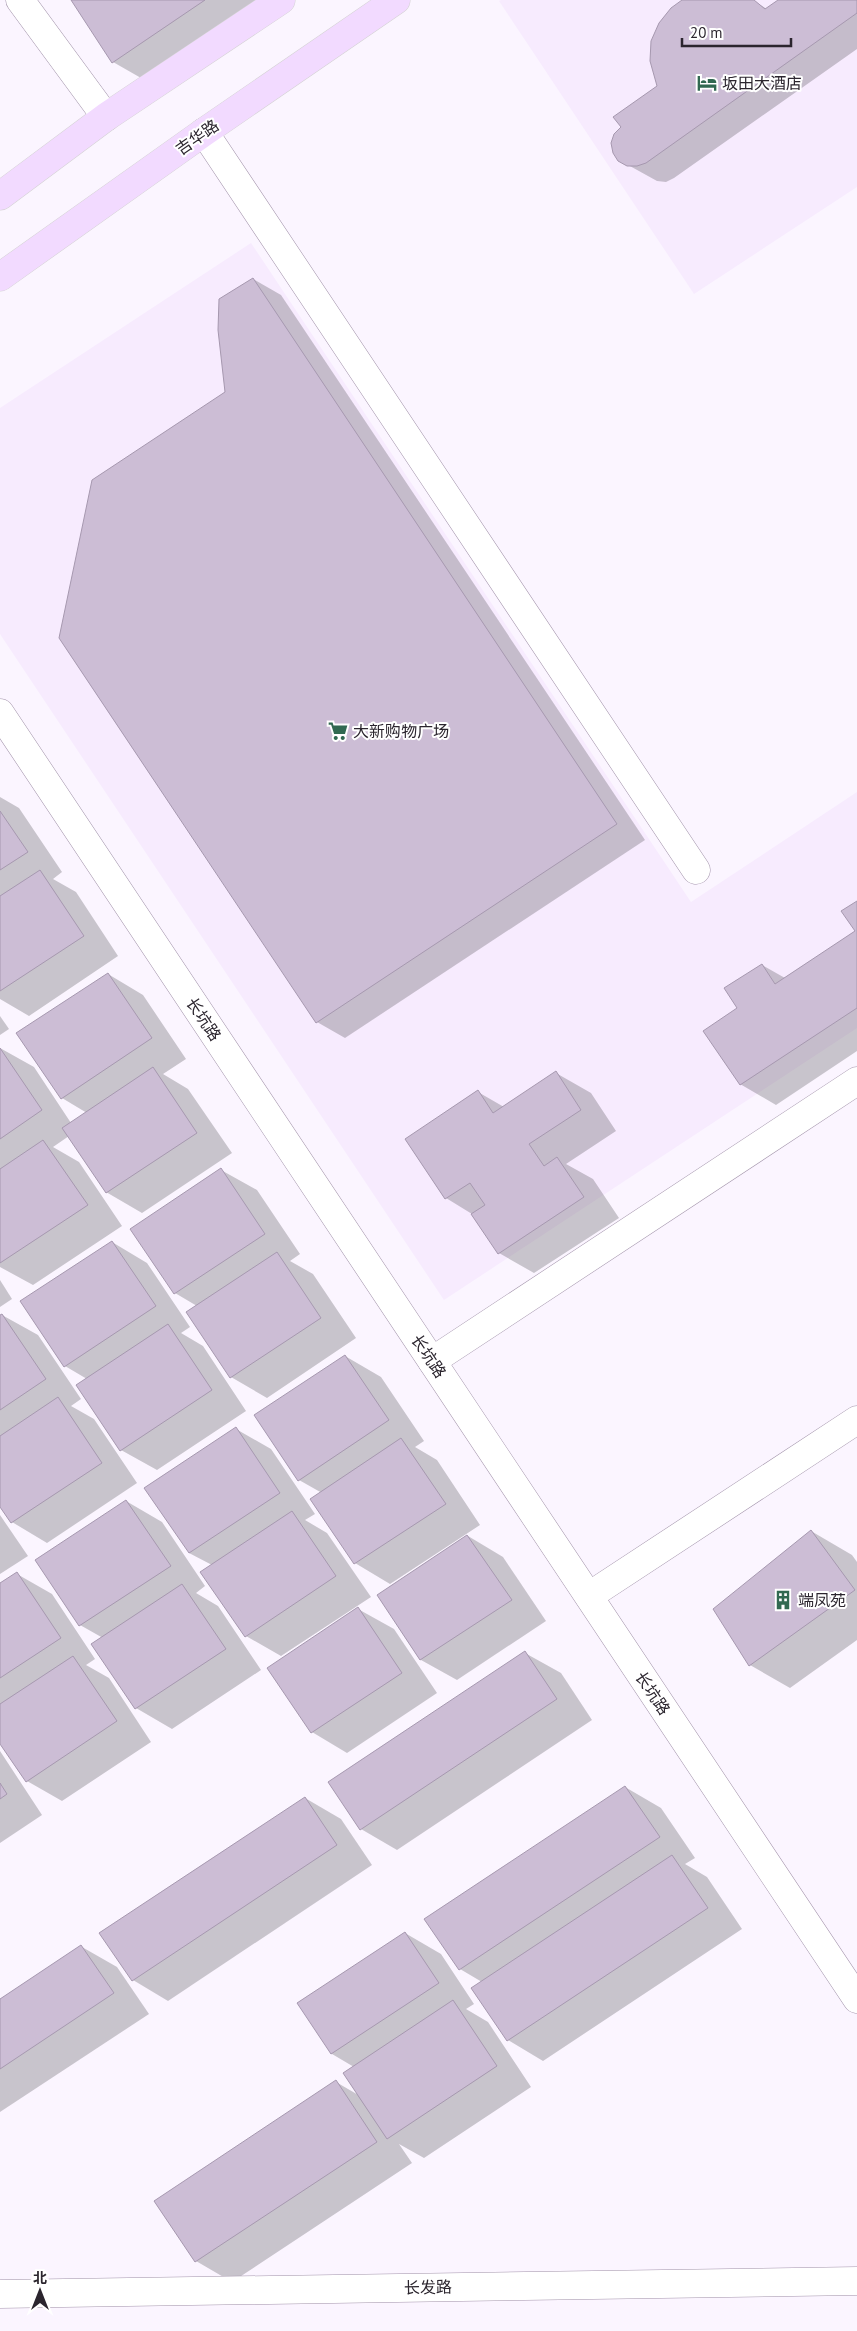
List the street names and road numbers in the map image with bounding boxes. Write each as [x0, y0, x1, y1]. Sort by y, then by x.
street label: 吉华路 [172, 115, 222, 159]
street label: 长坑路 [182, 994, 226, 1044]
street label: 长坑路 [407, 1331, 451, 1381]
street label: 长坑路 [631, 1668, 675, 1718]
street label: 长发路 [404, 2277, 452, 2297]

